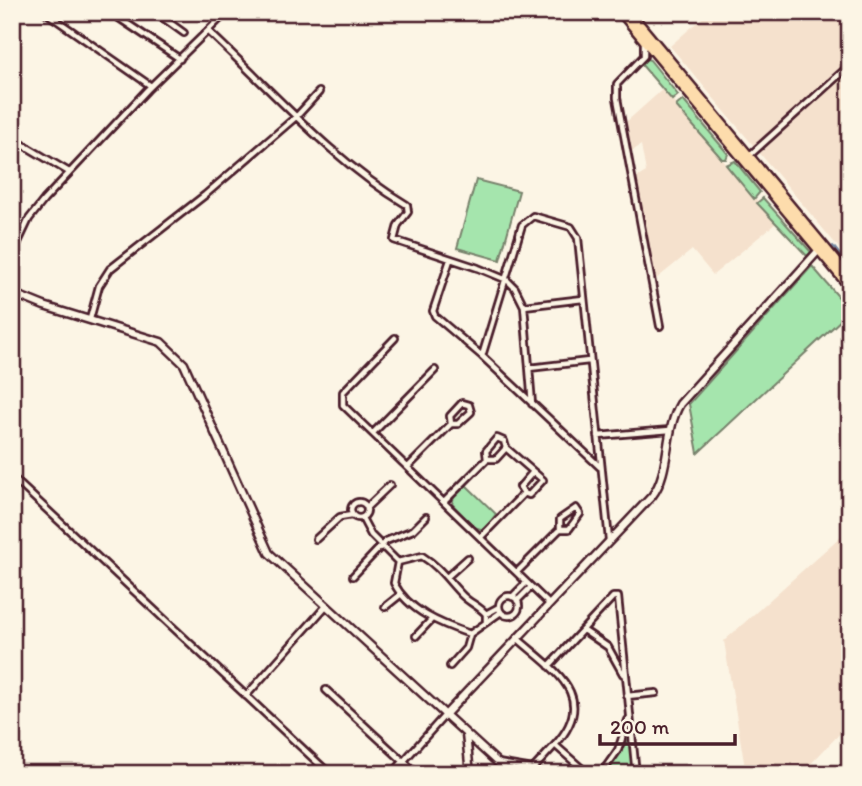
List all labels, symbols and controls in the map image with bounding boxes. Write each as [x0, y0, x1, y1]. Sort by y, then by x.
scale bar [600, 702, 734, 746]
text: 200 m [610, 714, 670, 739]

